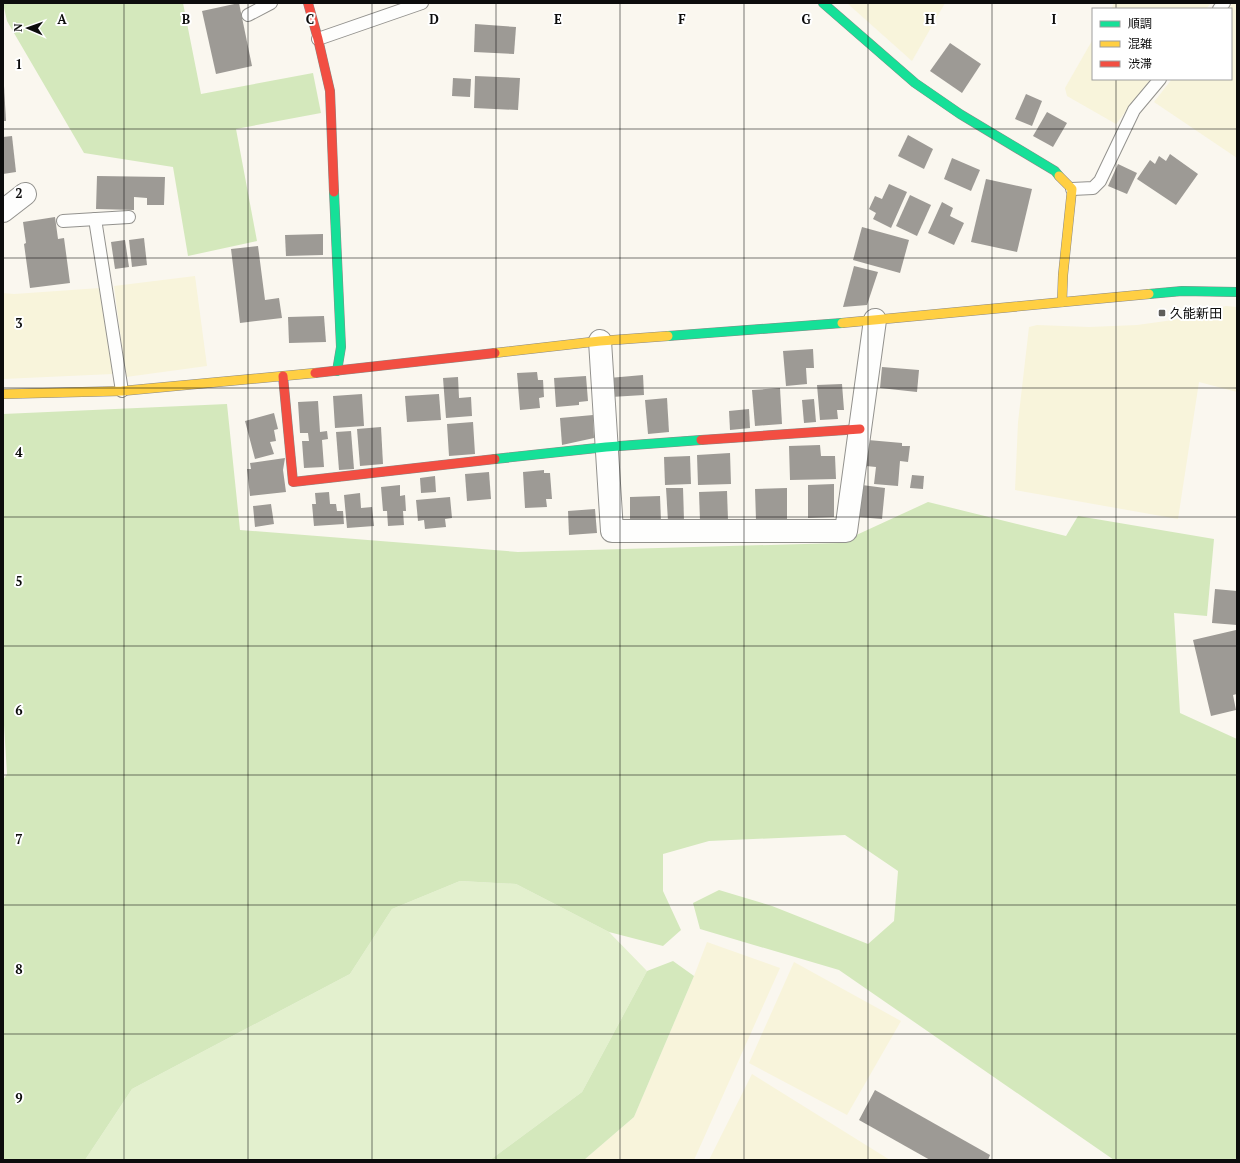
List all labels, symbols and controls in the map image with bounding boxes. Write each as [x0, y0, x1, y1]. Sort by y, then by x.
north arrow [8, 8, 48, 48]
legend [1092, 8, 1232, 80]
text: A [57, 10, 67, 28]
text: B [182, 10, 190, 28]
text: C [306, 10, 314, 28]
text: D [429, 10, 439, 28]
text: E [554, 10, 562, 28]
text: F [678, 10, 686, 28]
text: G [801, 10, 811, 28]
text: H [925, 10, 935, 28]
text: I [1052, 10, 1057, 28]
text: 順調 [1128, 16, 1152, 31]
text: N [11, 23, 25, 32]
text: 混雑 [1128, 36, 1152, 51]
text: 1 [15, 55, 23, 73]
text: 渋滞 [1128, 56, 1152, 71]
text: 2 [15, 184, 23, 202]
place label: 久能新田 [1170, 304, 1222, 322]
marker: 久能新田 [1157, 308, 1167, 318]
text: 3 [15, 314, 23, 332]
text: 4 [15, 443, 23, 461]
text: 5 [15, 572, 23, 590]
text: 6 [15, 701, 23, 719]
text: 7 [15, 830, 23, 848]
text: 8 [15, 960, 23, 978]
text: 9 [15, 1089, 23, 1107]

